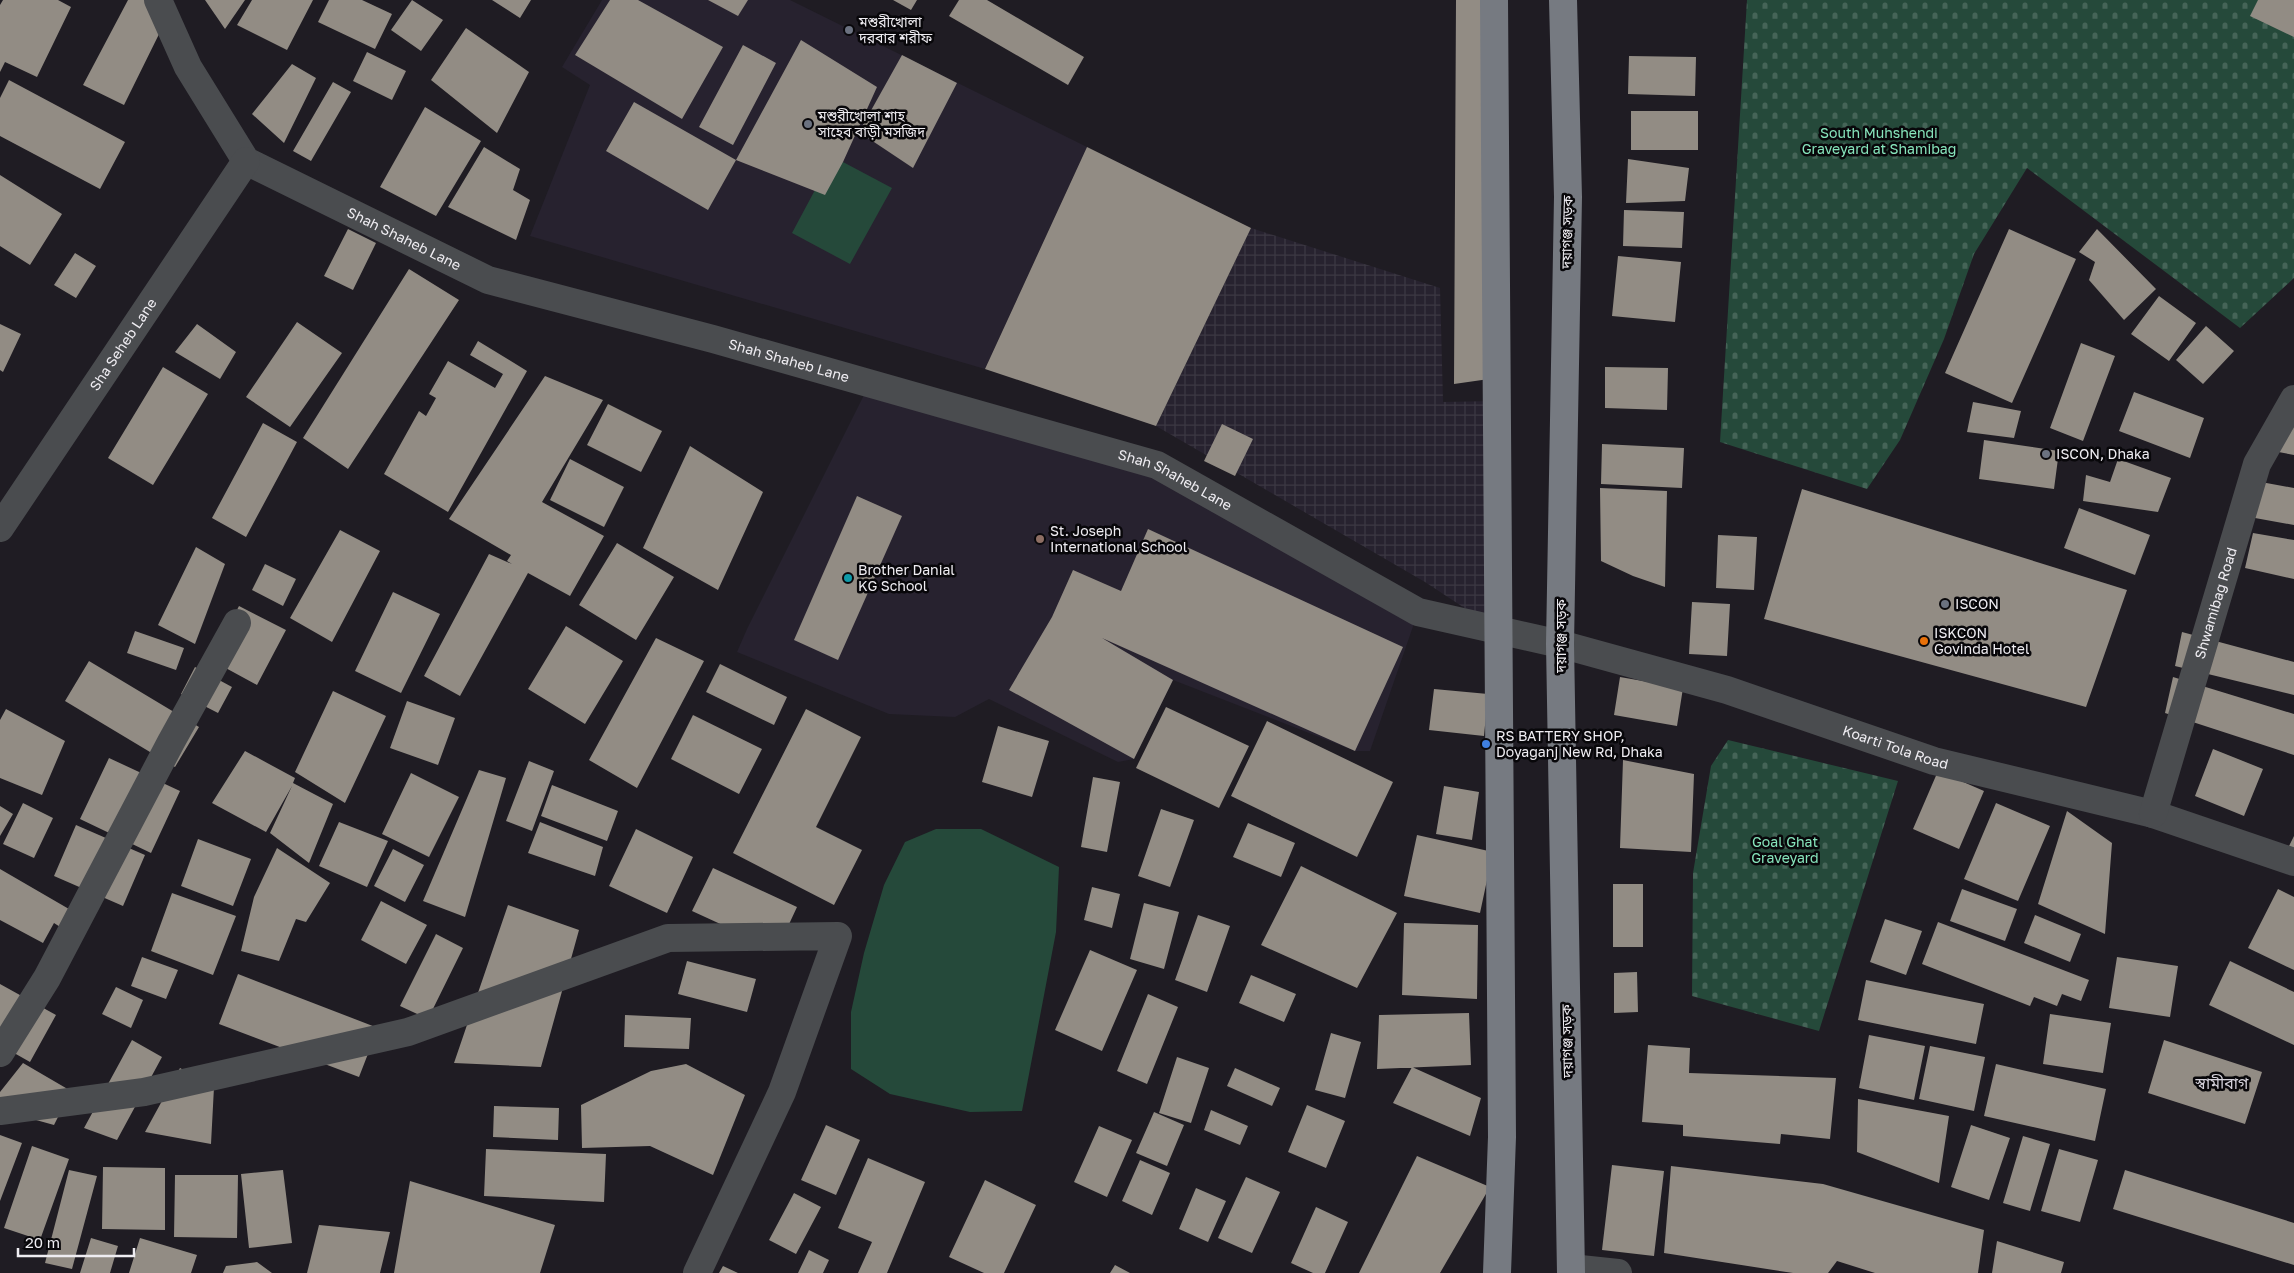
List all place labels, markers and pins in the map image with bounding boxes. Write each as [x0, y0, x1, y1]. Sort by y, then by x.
place label: মশুরীখোলা দরবার শরীফ [858, 13, 933, 46]
marker: মশুরীখোলা দরবার শরীফ [843, 24, 855, 36]
place label: মশুরীখোলা শাহ সাহেব বাড়ী মসজিদ [817, 107, 925, 140]
marker: মশুরীখোলা শাহ সাহেব বাড়ী মসজিদ [802, 118, 814, 130]
place label: ISCON, Dhaka [2056, 445, 2150, 462]
marker: ISCON, Dhaka [2040, 448, 2052, 460]
place label: St. Joseph International School [1050, 522, 1187, 555]
marker: St. Joseph International School [1034, 533, 1046, 545]
place label: Brother Danial KG School [858, 561, 955, 594]
marker: Brother Danial KG School [842, 572, 854, 584]
place label: ISCON [1955, 595, 1999, 612]
marker: ISCON [1939, 598, 1951, 610]
place label: ISKCON Govinda Hotel [1934, 624, 2029, 657]
marker: ISKCON Govinda Hotel [1918, 635, 1930, 647]
place label: RS BATTERY SHOP, Doyaganj New Rd, Dhaka [1496, 727, 1663, 760]
marker: RS BATTERY SHOP, Doyaganj New Rd, Dhaka [1480, 738, 1492, 750]

